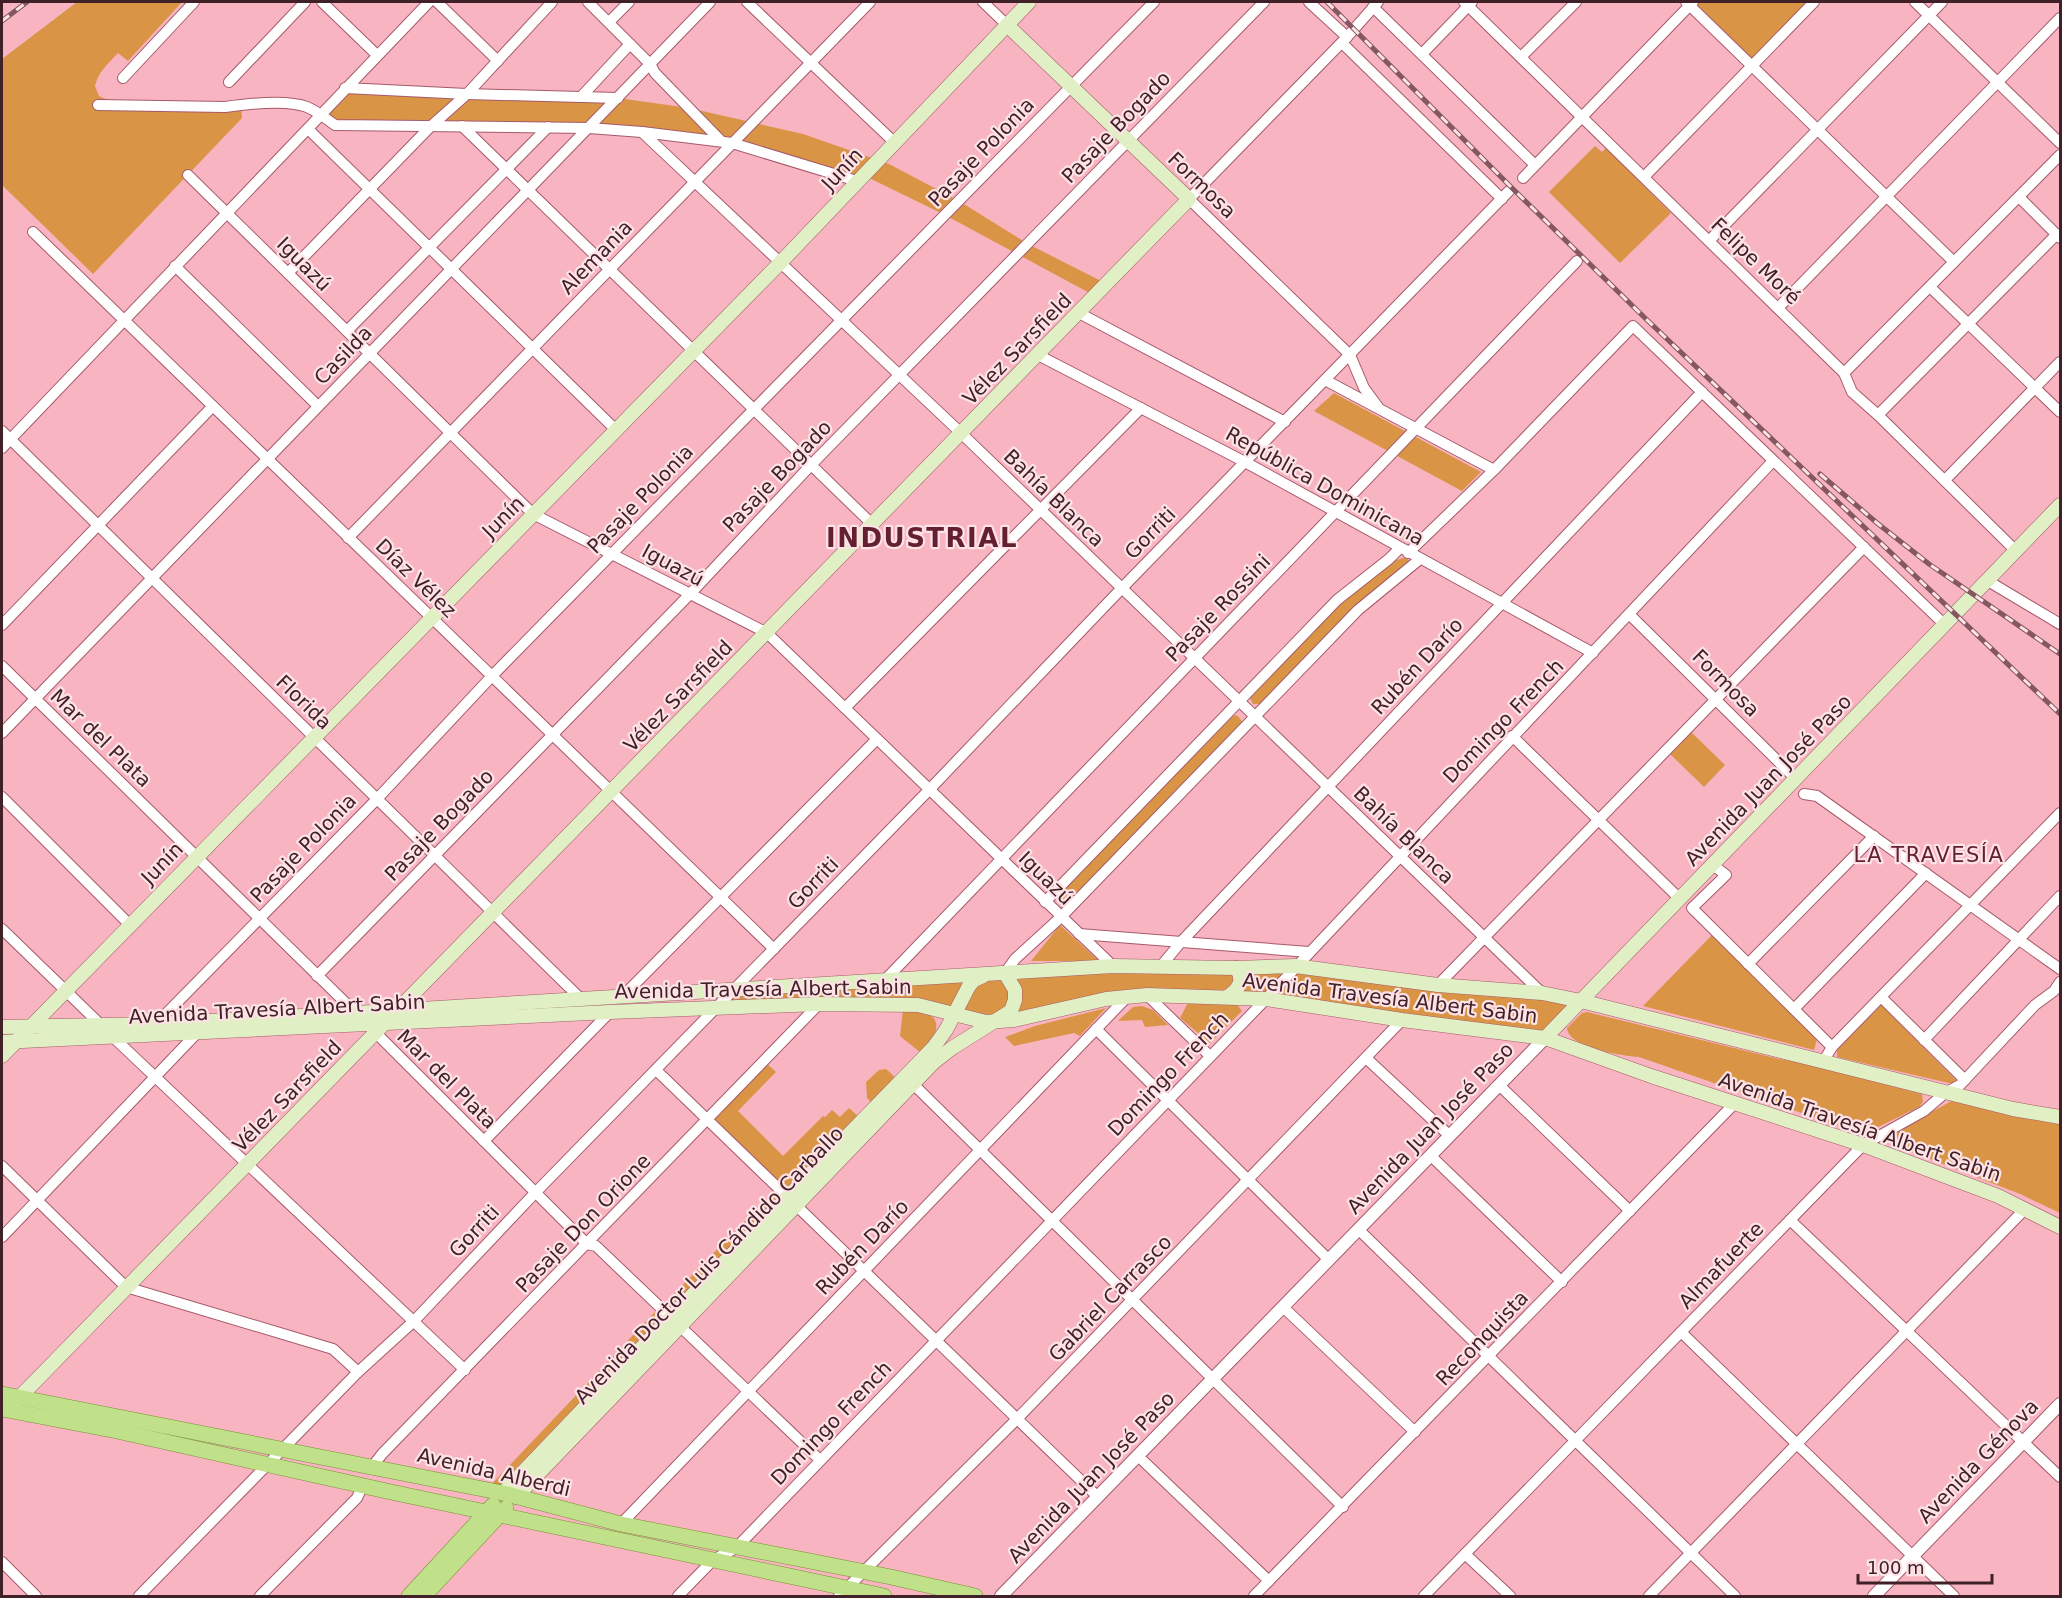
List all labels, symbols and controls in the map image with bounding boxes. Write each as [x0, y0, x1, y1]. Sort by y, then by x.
street label: Pasaje Bogado [1057, 66, 1175, 188]
street label: Pasaje Polonia [923, 93, 1039, 211]
street label: Junín [815, 143, 868, 197]
street label: Formosa [1163, 147, 1241, 223]
street label: Felipe Moré [1706, 213, 1806, 309]
street label: Alemania [555, 215, 637, 299]
street label: Iguazú [272, 232, 336, 296]
street label: Vélez Sarsfield [958, 288, 1076, 410]
street label: Casilda [309, 321, 377, 389]
street label: Pasaje Bogado [718, 415, 836, 537]
street label: República Dominicana [1222, 421, 1428, 551]
street label: Pasaje Polonia [582, 440, 698, 558]
street label: Bahía Blanca [999, 444, 1109, 552]
street label: Junín [476, 491, 529, 544]
street label: Gorriti [1120, 502, 1180, 564]
district label: INDUSTRIAL [826, 523, 1018, 553]
street label: Díaz Vélez [371, 534, 461, 622]
street label: Iguazú [638, 539, 708, 591]
street label: Pasaje Rossini [1161, 549, 1275, 667]
street label: Rubén Darío [1366, 613, 1468, 719]
street label: Vélez Sarsfield [619, 635, 737, 757]
street label: Formosa [1687, 644, 1765, 722]
street label: Domingo French [1438, 654, 1568, 788]
street label: Florida [271, 670, 337, 734]
street label: Mar del Plata [46, 684, 156, 792]
street label: Avenida Juan José Paso [1680, 689, 1856, 871]
street label: Pasaje Bogado [380, 764, 498, 886]
street label: Bahía Blanca [1349, 781, 1459, 889]
street label: Pasaje Polonia [245, 789, 361, 907]
street label: Junín [135, 837, 188, 891]
district label: LA TRAVESÍA [1854, 842, 2004, 867]
street label: Iguazú [1014, 846, 1078, 910]
street label: Gorriti [783, 852, 843, 914]
street label: Avenida Travesía Albert Sabin [1241, 968, 1539, 1028]
street label: Avenida Travesía Albert Sabin [614, 974, 912, 1004]
street label: Avenida Travesía Albert Sabin [128, 989, 426, 1029]
street label: Domingo French [1103, 1007, 1233, 1141]
street label: Mar del Plata [392, 1024, 502, 1134]
street label: Vélez Sarsfield [228, 1035, 346, 1157]
street label: Avenida Juan José Paso [1342, 1037, 1518, 1219]
street label: Avenida Travesía Albert Sabin [1716, 1067, 2004, 1187]
street label: Avenida Doctor Luis Cándido Carballo [570, 1121, 848, 1409]
street label: Pasaje Don Orione [511, 1149, 655, 1297]
street label: Rubén Darío [811, 1194, 913, 1300]
street label: Gorriti [444, 1200, 504, 1262]
street label: Almafuerte [1674, 1217, 1768, 1313]
street label: Gabriel Carrasco [1043, 1230, 1177, 1366]
street label: Reconquista [1431, 1286, 1533, 1390]
street label: Domingo French [766, 1356, 896, 1490]
street label: Avenida Juan José Paso [1003, 1386, 1179, 1568]
street label: Avenida Génova [1913, 1394, 2043, 1528]
street label: Avenida Alberdi [415, 1443, 573, 1501]
scale bar [1858, 1547, 1992, 1585]
text: 100 m [1867, 1557, 1925, 1578]

